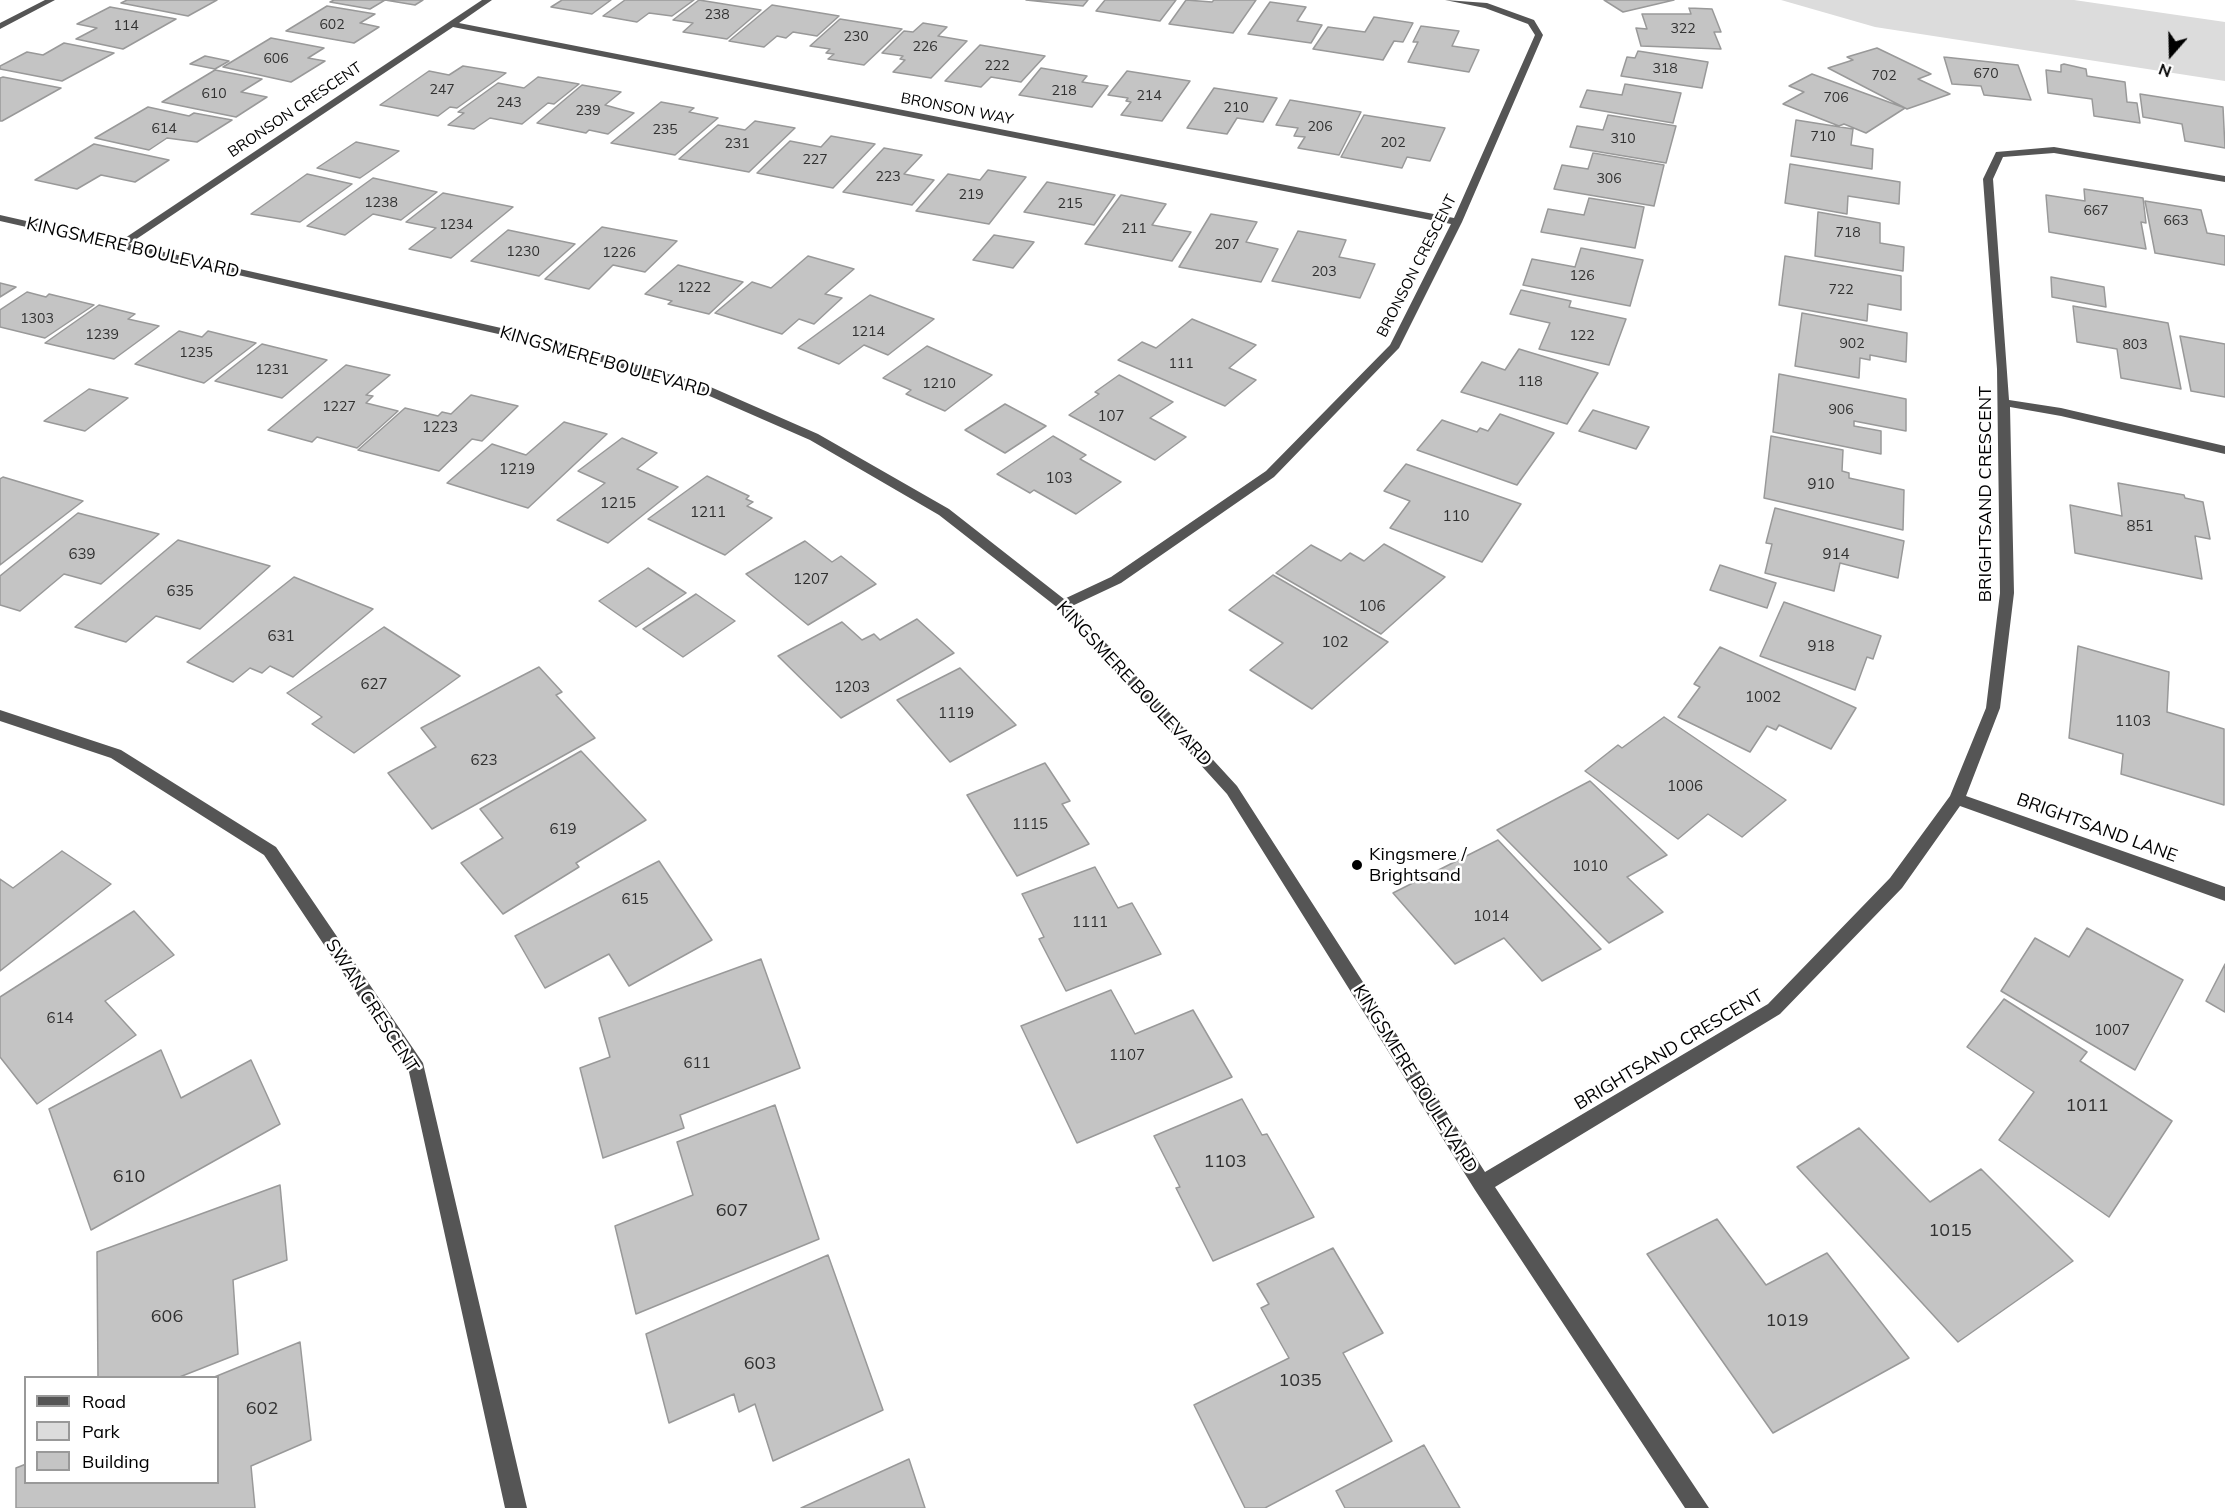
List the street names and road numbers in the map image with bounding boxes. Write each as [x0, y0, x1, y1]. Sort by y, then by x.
street label: BRONSON CRESCENT [225, 59, 365, 161]
street label: BRONSON WAY [899, 89, 1015, 129]
street label: BRONSON CRESCENT [1373, 192, 1461, 340]
street label: KINGSMERE BOULEVARD [24, 213, 242, 283]
street label: KINGSMERE BOULEVARD [497, 322, 713, 402]
street label: BRIGHTSAND CRESCENT [1975, 386, 1997, 602]
street label: KINGSMERE BOULEVARD [1052, 597, 1216, 771]
street label: BRIGHTSAND LANE [2014, 789, 2180, 867]
street label: SWAN CRESCENT [321, 935, 423, 1077]
street label: KINGSMERE BOULEVARD [1348, 981, 1482, 1177]
street label: BRIGHTSAND CRESCENT [1571, 985, 1767, 1115]

